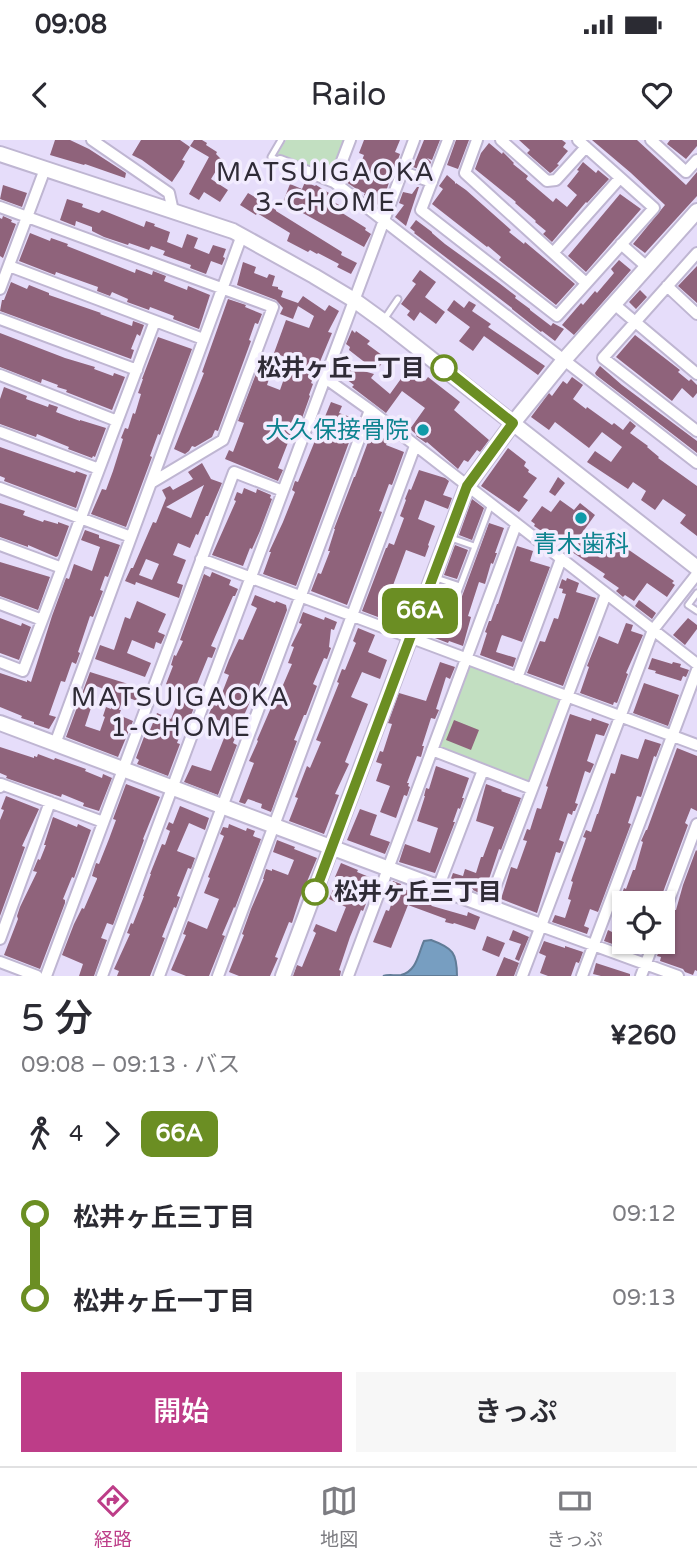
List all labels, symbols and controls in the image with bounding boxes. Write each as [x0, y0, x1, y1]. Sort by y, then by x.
text: 09:08 [35, 9, 107, 40]
icon: back [21, 76, 59, 114]
text: Railo [310, 76, 387, 114]
icon: heart [638, 76, 676, 114]
district label: MATSUIGAOKA 3-CHOME [216, 157, 436, 218]
place label: 松井ヶ丘一丁目 [257, 354, 425, 383]
marker: 松井ヶ丘一丁目 [431, 355, 457, 381]
place label: 大久保接骨院 [265, 416, 409, 445]
marker: 大久保接骨院 [415, 422, 431, 438]
marker: 青木歯科 [573, 510, 589, 526]
place label: 青木歯科 [533, 530, 629, 559]
line badge: 66A [380, 588, 460, 634]
text: 66A [396, 596, 444, 625]
district label: MATSUIGAOKA 1-CHOME [71, 682, 291, 743]
place label: 松井ヶ丘三丁目 [334, 878, 502, 907]
marker: 松井ヶ丘三丁目 [302, 879, 328, 905]
map controls [612, 891, 675, 954]
button: locate [612, 891, 675, 954]
text: 5 分 [21, 996, 93, 1042]
text: ¥260 [610, 1020, 676, 1051]
text: 09:08 – 09:13 · バス [21, 1051, 240, 1079]
icon: walk [21, 1115, 59, 1153]
icon: forward [93, 1115, 131, 1153]
text: 66A [155, 1119, 204, 1148]
text: 4 [69, 1120, 83, 1148]
text: 09:12 [612, 1200, 676, 1228]
text: 松井ヶ丘三丁目 [73, 1202, 255, 1233]
text: 09:13 [612, 1284, 676, 1312]
text: 松井ヶ丘一丁目 [73, 1286, 255, 1317]
button: 開始 [21, 1372, 342, 1452]
button: きっぷ [356, 1372, 676, 1452]
tab: 経路 [94, 1482, 132, 1551]
tab: 地図 [320, 1482, 358, 1551]
tab: きっぷ [547, 1482, 603, 1551]

